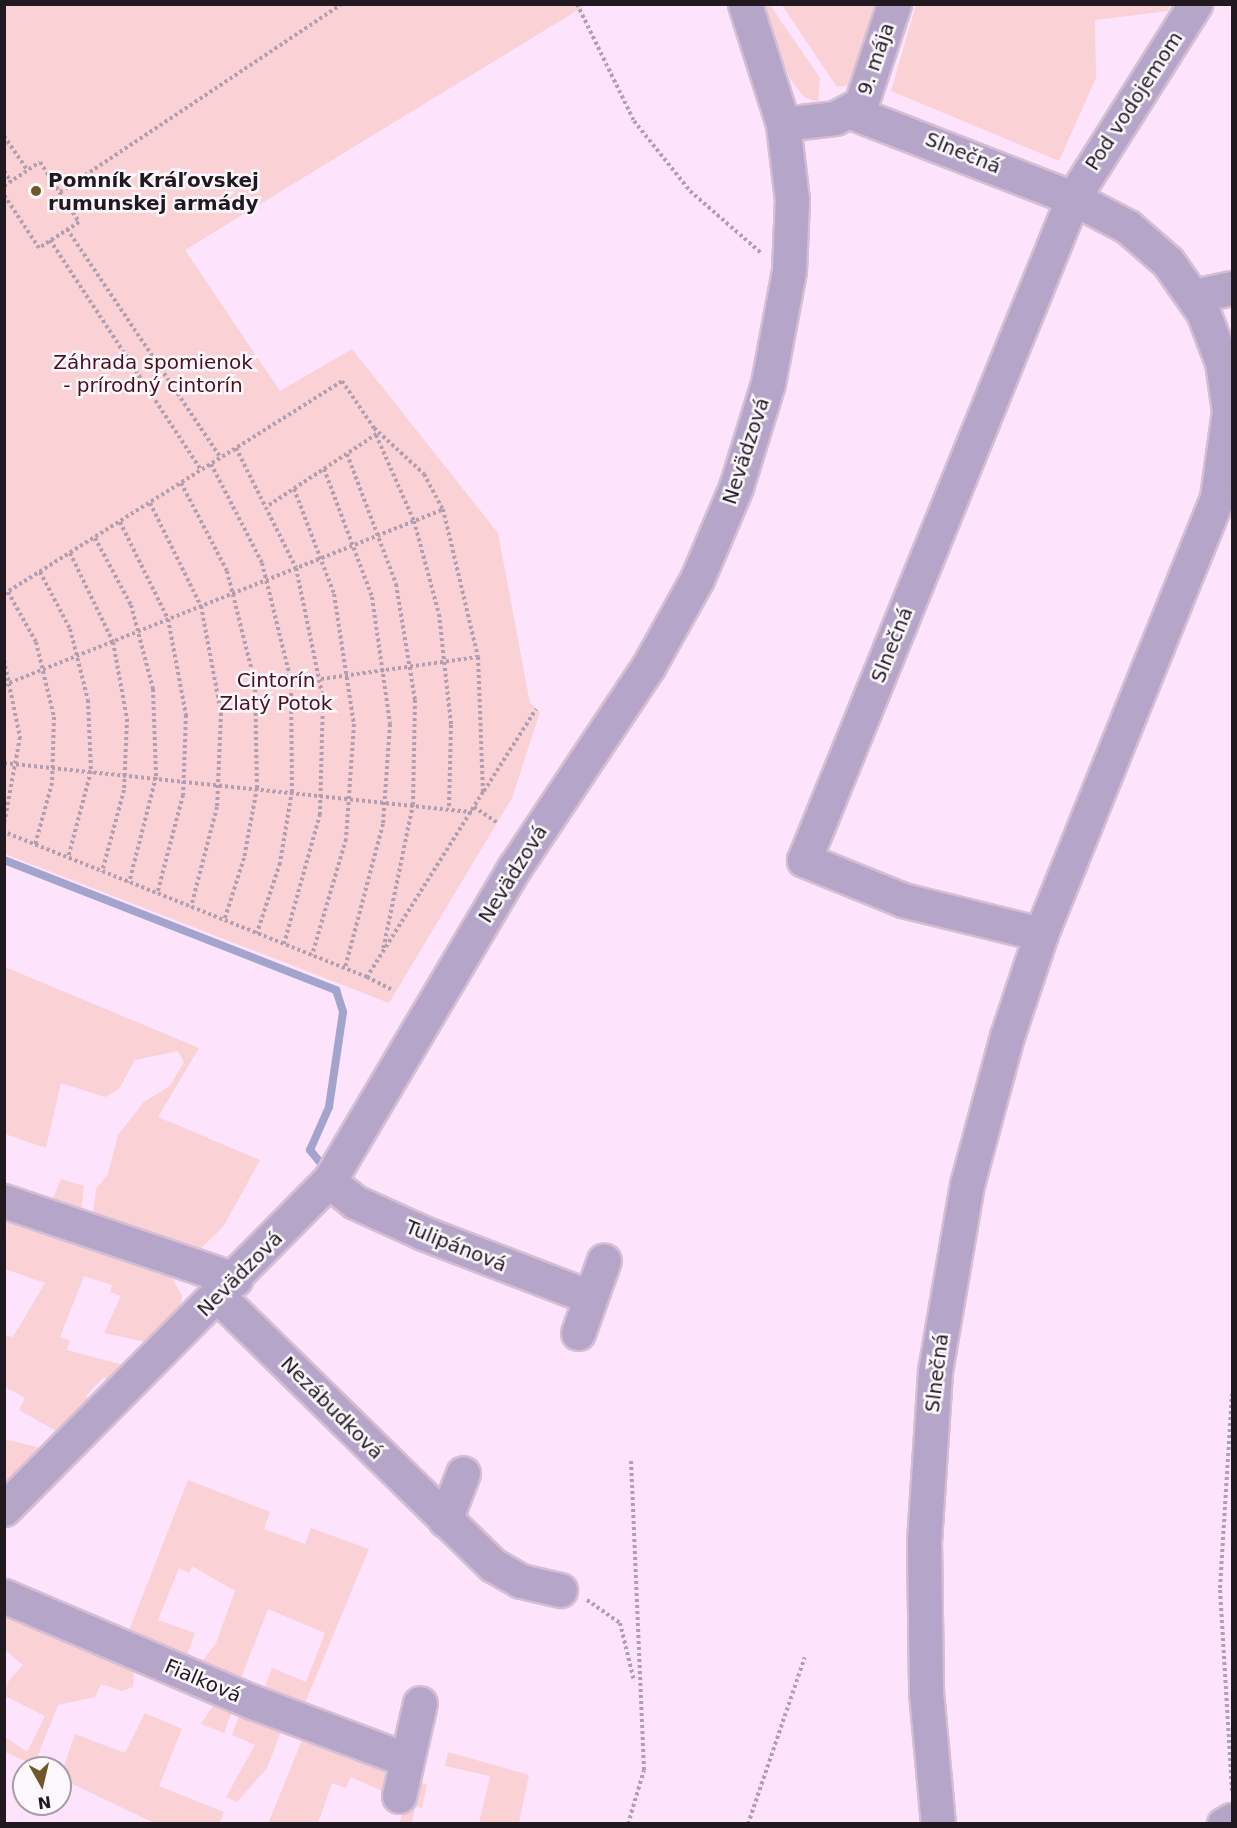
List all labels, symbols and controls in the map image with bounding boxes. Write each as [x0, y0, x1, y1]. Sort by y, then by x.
street label: 9. mája [852, 20, 900, 98]
street label: Pod vodojemom [1080, 27, 1188, 175]
street label: Slnečná [922, 127, 1004, 179]
place label: Pomník Kráľovskej rumunskej armády [48, 168, 259, 215]
marker: Pomník Kráľovskej rumunskej armády [29, 184, 43, 198]
park label: Záhrada spomienok - prírodný cintorín [53, 350, 253, 397]
street label: Nevädzová [717, 395, 775, 507]
street label: Slnečná [866, 604, 918, 686]
park label: Cintorín Zlatý Potok [220, 668, 332, 715]
street label: Nevädzová [473, 821, 553, 927]
street label: Tulipánová [402, 1215, 510, 1277]
street label: Nevädzová [192, 1226, 288, 1322]
street label: Slnečná [920, 1332, 954, 1414]
street label: Nezábudková [276, 1352, 388, 1464]
street label: Fialková [161, 1654, 245, 1708]
north arrow [12, 1756, 72, 1816]
text: N [36, 1792, 52, 1813]

